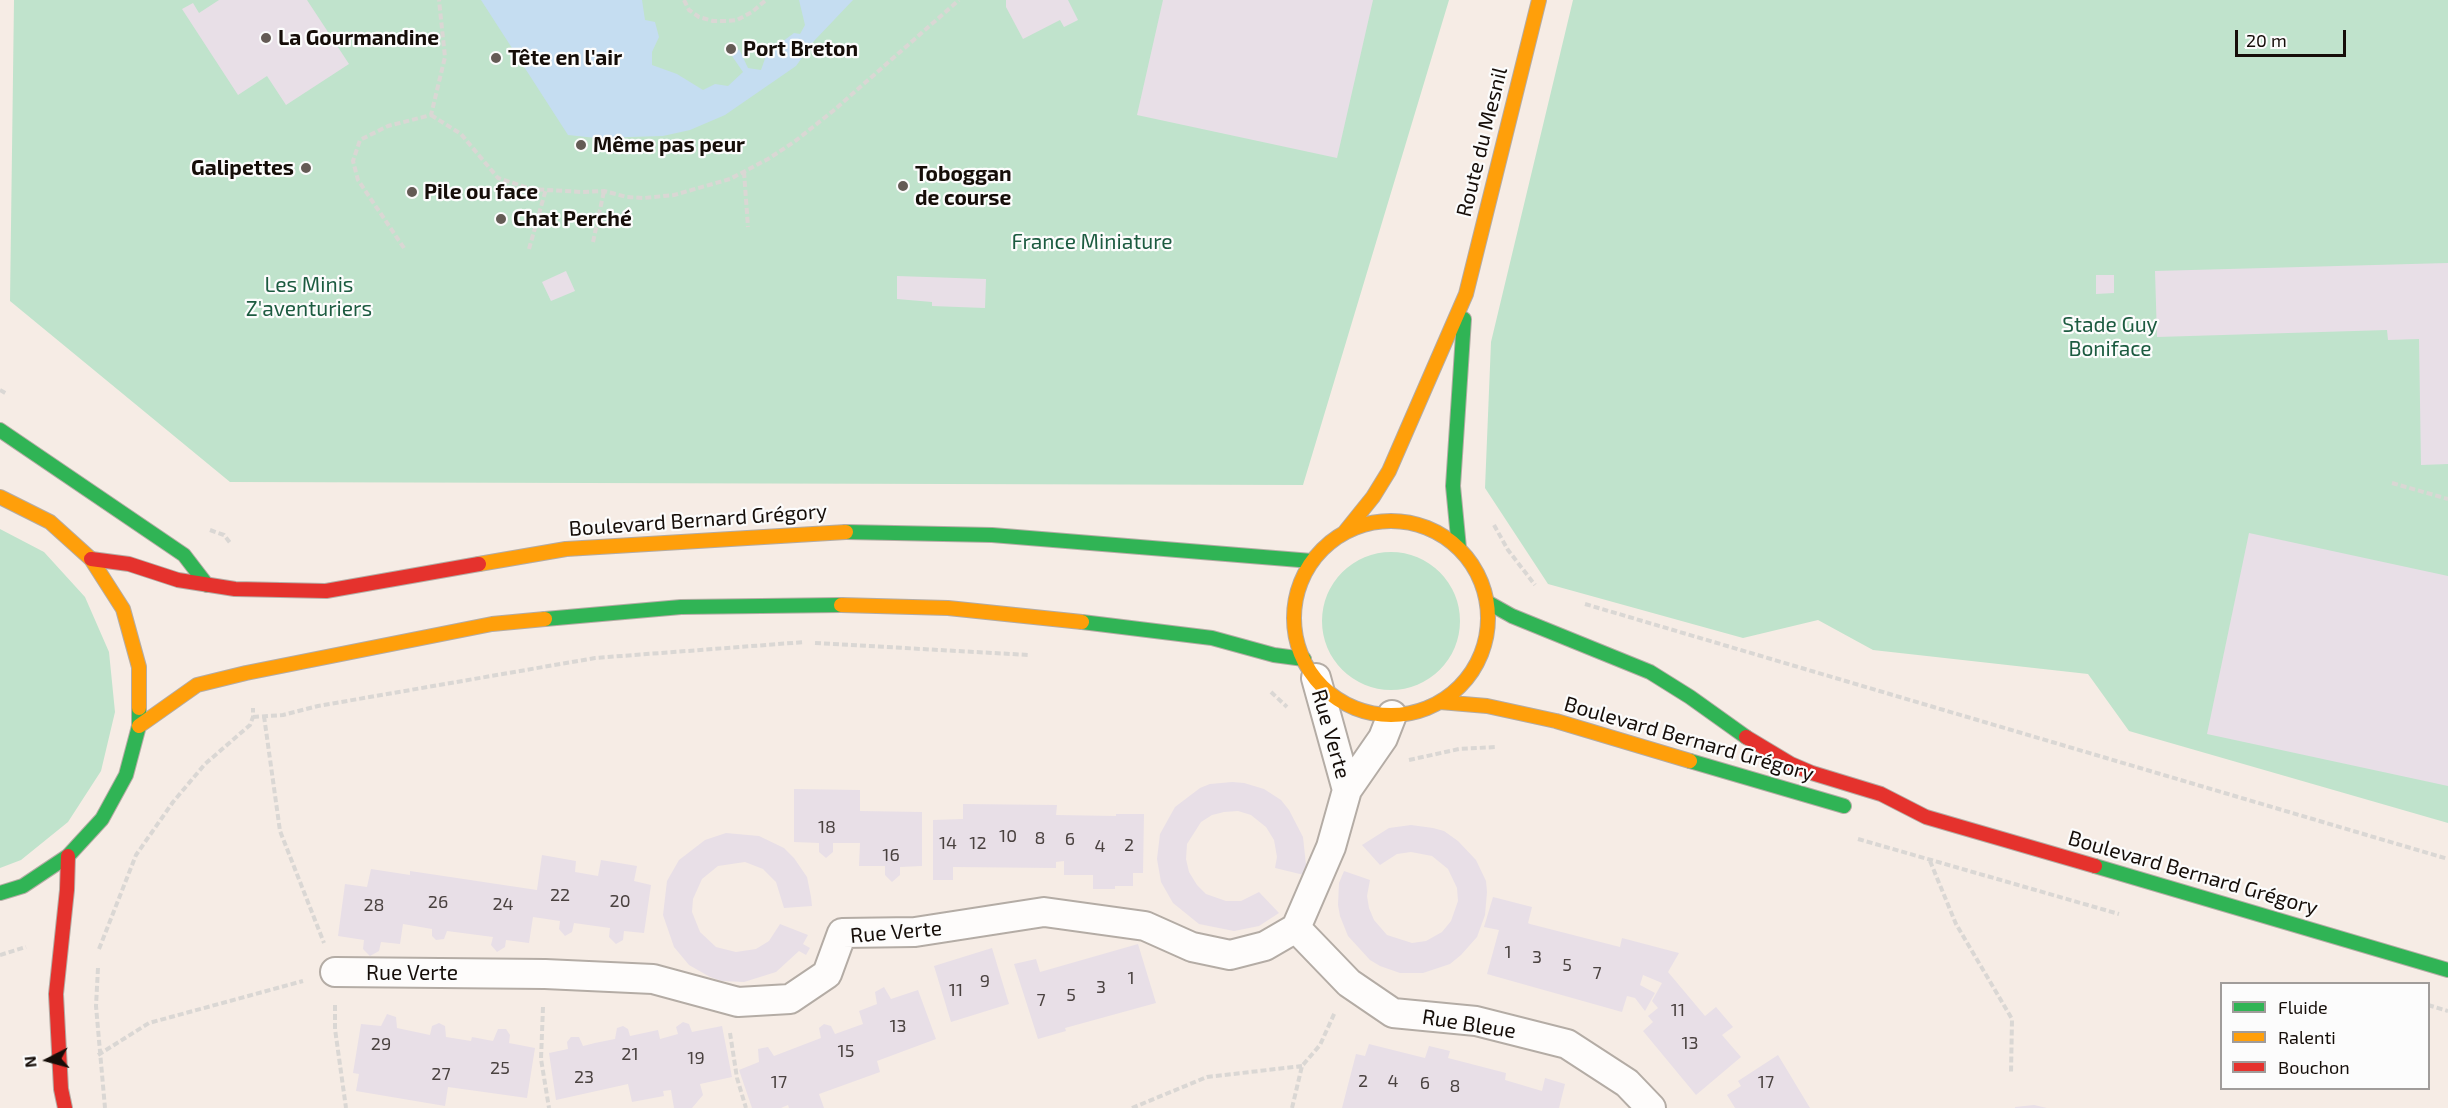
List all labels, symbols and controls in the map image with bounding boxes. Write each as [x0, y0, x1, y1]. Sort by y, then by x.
scale bar [2238, 18, 2349, 56]
place label: La Gourmandine [278, 25, 439, 51]
text: 20 m [2246, 29, 2287, 51]
marker: La Gourmandine [259, 31, 273, 45]
place label: Port Breton [743, 36, 858, 62]
marker: Port Breton [724, 42, 738, 56]
place label: Tête en l'air [508, 45, 622, 71]
marker: Tête en l'air [489, 51, 503, 65]
street label: Route du Mesnil [1451, 65, 1513, 219]
place label: Même pas peur [593, 132, 745, 158]
marker: Même pas peur [574, 138, 588, 152]
place label: Galipettes [191, 155, 294, 181]
marker: Galipettes [299, 161, 313, 175]
place label: Toboggan de course [915, 161, 1012, 211]
place label: Pile ou face [424, 179, 538, 205]
marker: Toboggan de course [896, 179, 910, 193]
marker: Pile ou face [405, 185, 419, 199]
place label: Chat Perché [513, 206, 632, 232]
marker: Chat Perché [494, 212, 508, 226]
park label: France Miniature [1011, 229, 1173, 255]
park label: Les Minis Z'aventuriers [246, 272, 372, 322]
park label: Stade Guy Boniface [2062, 312, 2158, 362]
street label: Boulevard Bernard Grégory [568, 498, 828, 542]
street label: Rue Verte [1306, 686, 1356, 782]
street label: Boulevard Bernard Grégory [1561, 691, 1817, 787]
house number: 18 [818, 816, 836, 838]
house number: 10 [999, 825, 1017, 847]
street label: Boulevard Bernard Grégory [2065, 825, 2321, 921]
house number: 8 [1035, 827, 1045, 849]
house number: 6 [1065, 828, 1075, 850]
house number: 14 [939, 832, 957, 854]
house number: 12 [969, 832, 987, 854]
house number: 2 [1124, 834, 1134, 856]
house number: 4 [1094, 835, 1106, 857]
house number: 16 [882, 844, 900, 866]
house number: 22 [550, 884, 570, 906]
house number: 20 [610, 890, 630, 912]
house number: 26 [428, 891, 448, 913]
house number: 24 [492, 893, 514, 915]
house number: 28 [363, 894, 385, 916]
street label: Rue Verte [849, 915, 943, 949]
house number: 1 [1504, 941, 1512, 963]
house number: 3 [1532, 946, 1542, 968]
house number: 5 [1562, 954, 1572, 976]
street label: Rue Verte [366, 960, 458, 986]
house number: 7 [1592, 962, 1602, 984]
house number: 1 [1127, 967, 1135, 989]
house number: 9 [980, 970, 990, 992]
house number: 3 [1096, 976, 1106, 998]
house number: 11 [949, 979, 963, 1001]
legend [2220, 982, 2430, 1090]
house number: 5 [1066, 984, 1076, 1006]
house number: 7 [1036, 989, 1046, 1011]
text: Fluide [2278, 996, 2328, 1018]
house number: 11 [1671, 999, 1685, 1021]
street label: Rue Bleue [1420, 1004, 1518, 1044]
house number: 13 [889, 1015, 907, 1037]
text: Ralenti [2278, 1026, 2336, 1048]
north arrow [18, 1030, 78, 1090]
house number: 13 [1681, 1032, 1699, 1054]
house number: 29 [371, 1033, 391, 1055]
house number: 15 [838, 1040, 854, 1062]
house number: 21 [621, 1043, 639, 1065]
house number: 19 [687, 1047, 705, 1069]
text: N [20, 1055, 40, 1069]
text: Bouchon [2278, 1056, 2350, 1078]
house number: 25 [490, 1057, 510, 1079]
house number: 27 [431, 1063, 451, 1085]
house number: 23 [574, 1066, 594, 1088]
house number: 2 [1358, 1070, 1368, 1092]
house number: 4 [1387, 1070, 1399, 1092]
house number: 17 [771, 1071, 787, 1093]
house number: 17 [1758, 1071, 1774, 1093]
house number: 6 [1420, 1072, 1430, 1094]
house number: 8 [1450, 1075, 1460, 1097]

